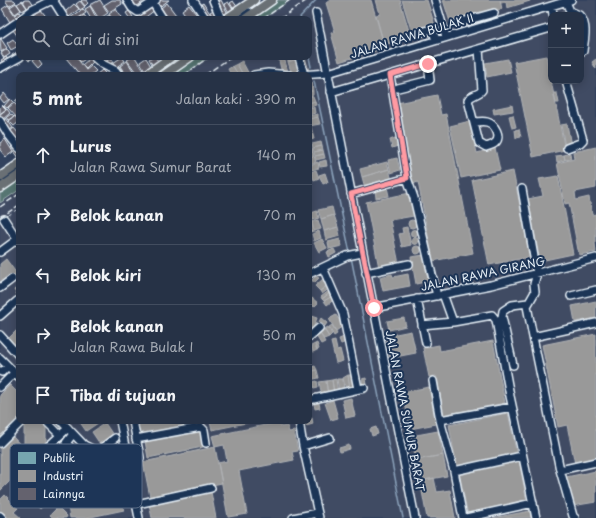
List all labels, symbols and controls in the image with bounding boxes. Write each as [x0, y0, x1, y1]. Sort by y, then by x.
street label: JALAN RAWA BULAK II [348, 9, 476, 62]
map controls [548, 12, 584, 84]
button: + [548, 12, 584, 48]
search box [16, 16, 312, 60]
icon: search [30, 27, 52, 49]
text: Cari di sini [62, 27, 139, 50]
button: − [548, 48, 584, 84]
route end [419, 55, 437, 73]
text: 5 mnt [32, 85, 83, 111]
text: Jalan kaki · 390 m [176, 89, 296, 108]
text: Lurus [70, 134, 111, 157]
icon: ahead [32, 144, 54, 166]
text: 140 m [257, 145, 296, 164]
text: Jalan Rawa Sumur Barat [70, 157, 231, 176]
text: Belok kanan [70, 203, 164, 226]
icon: right [32, 204, 54, 226]
text: 70 m [263, 205, 296, 224]
street label: JALAN RAWA GIRANG [419, 252, 547, 295]
text: Belok kiri [70, 263, 141, 286]
icon: left [32, 264, 54, 286]
text: 130 m [257, 265, 296, 284]
route start [365, 299, 383, 317]
text: Belok kanan [70, 314, 164, 337]
icon: right [32, 324, 54, 346]
text: 50 m [262, 325, 296, 344]
street label: JALAN RAWA SUMUR BARAT [381, 329, 430, 494]
text: Jalan Rawa Bulak I [70, 337, 193, 356]
text: Tiba di tujuan [70, 383, 176, 406]
icon: arrive [32, 384, 54, 406]
legend [10, 444, 142, 508]
text: Publik [43, 449, 75, 466]
text: Industri [43, 467, 83, 484]
text: Lainnya [43, 485, 85, 502]

